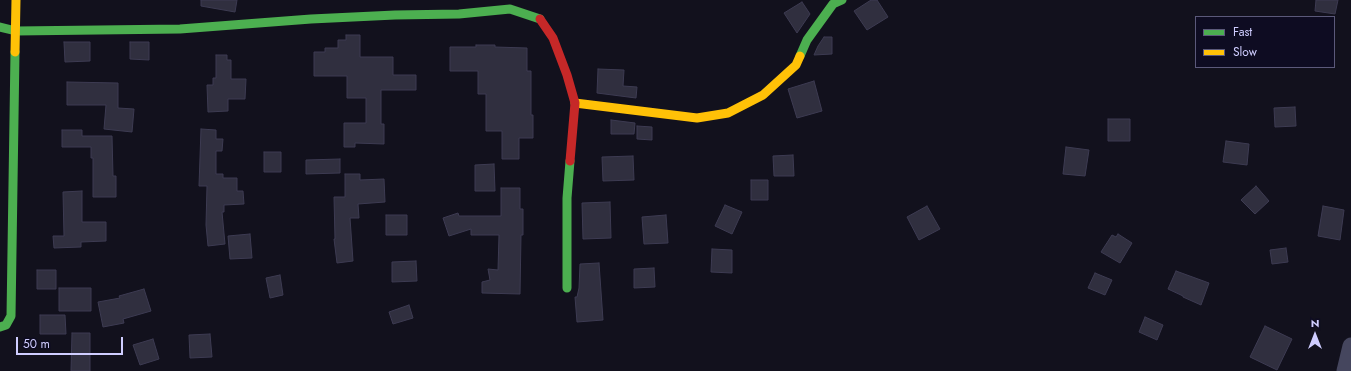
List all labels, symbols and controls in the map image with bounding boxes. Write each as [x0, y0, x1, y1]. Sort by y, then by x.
legend [1195, 16, 1335, 68]
text: Fast [1233, 23, 1252, 41]
text: Slow [1233, 43, 1257, 61]
north arrow [1295, 315, 1335, 355]
text: N [1311, 315, 1319, 331]
scale bar [18, 329, 125, 355]
text: 50 m [23, 335, 50, 353]

